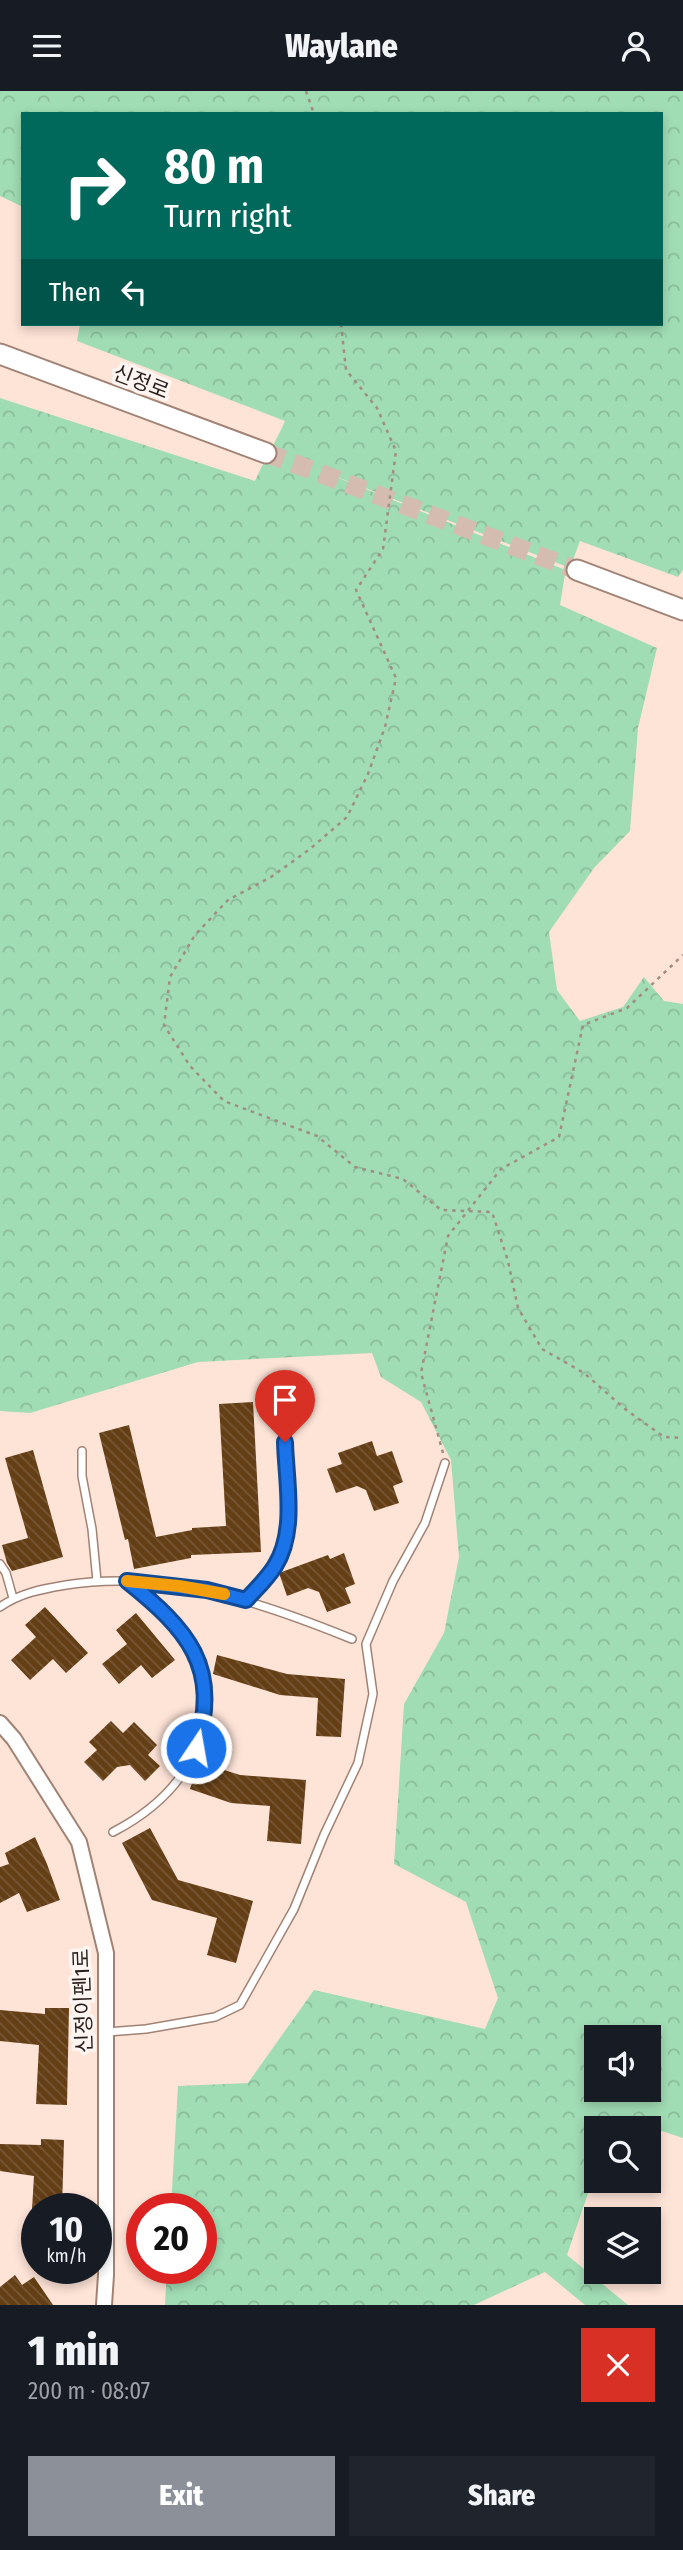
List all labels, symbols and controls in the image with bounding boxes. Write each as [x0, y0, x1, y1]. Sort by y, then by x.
icon: menu [28, 27, 66, 65]
text: Waylane [285, 27, 398, 65]
icon: person [617, 27, 655, 65]
text: 80 m [164, 137, 264, 196]
icon: right [49, 140, 140, 231]
text: Turn right [164, 197, 291, 235]
icon: left [115, 273, 153, 311]
text: Then [49, 277, 101, 308]
street label: 신정로 [109, 359, 173, 405]
pin [255, 1370, 315, 1442]
icon: arrive [266, 1381, 304, 1419]
position arrow [159, 1711, 233, 1785]
street label: 신정이펜1로 [68, 1948, 98, 2054]
map controls [584, 2025, 661, 2284]
button: sound [584, 2025, 661, 2102]
button: search [584, 2116, 661, 2193]
speed limit sign: 20 [126, 2193, 217, 2284]
button: layers [584, 2207, 661, 2284]
text: 10 [50, 2208, 83, 2250]
text: km/h [46, 2245, 87, 2267]
text: 1 min [28, 2326, 119, 2376]
button: close [581, 2328, 655, 2402]
text: 200 m · 08:07 [28, 2377, 150, 2405]
button: Exit [28, 2456, 335, 2536]
button: Share [349, 2456, 655, 2536]

